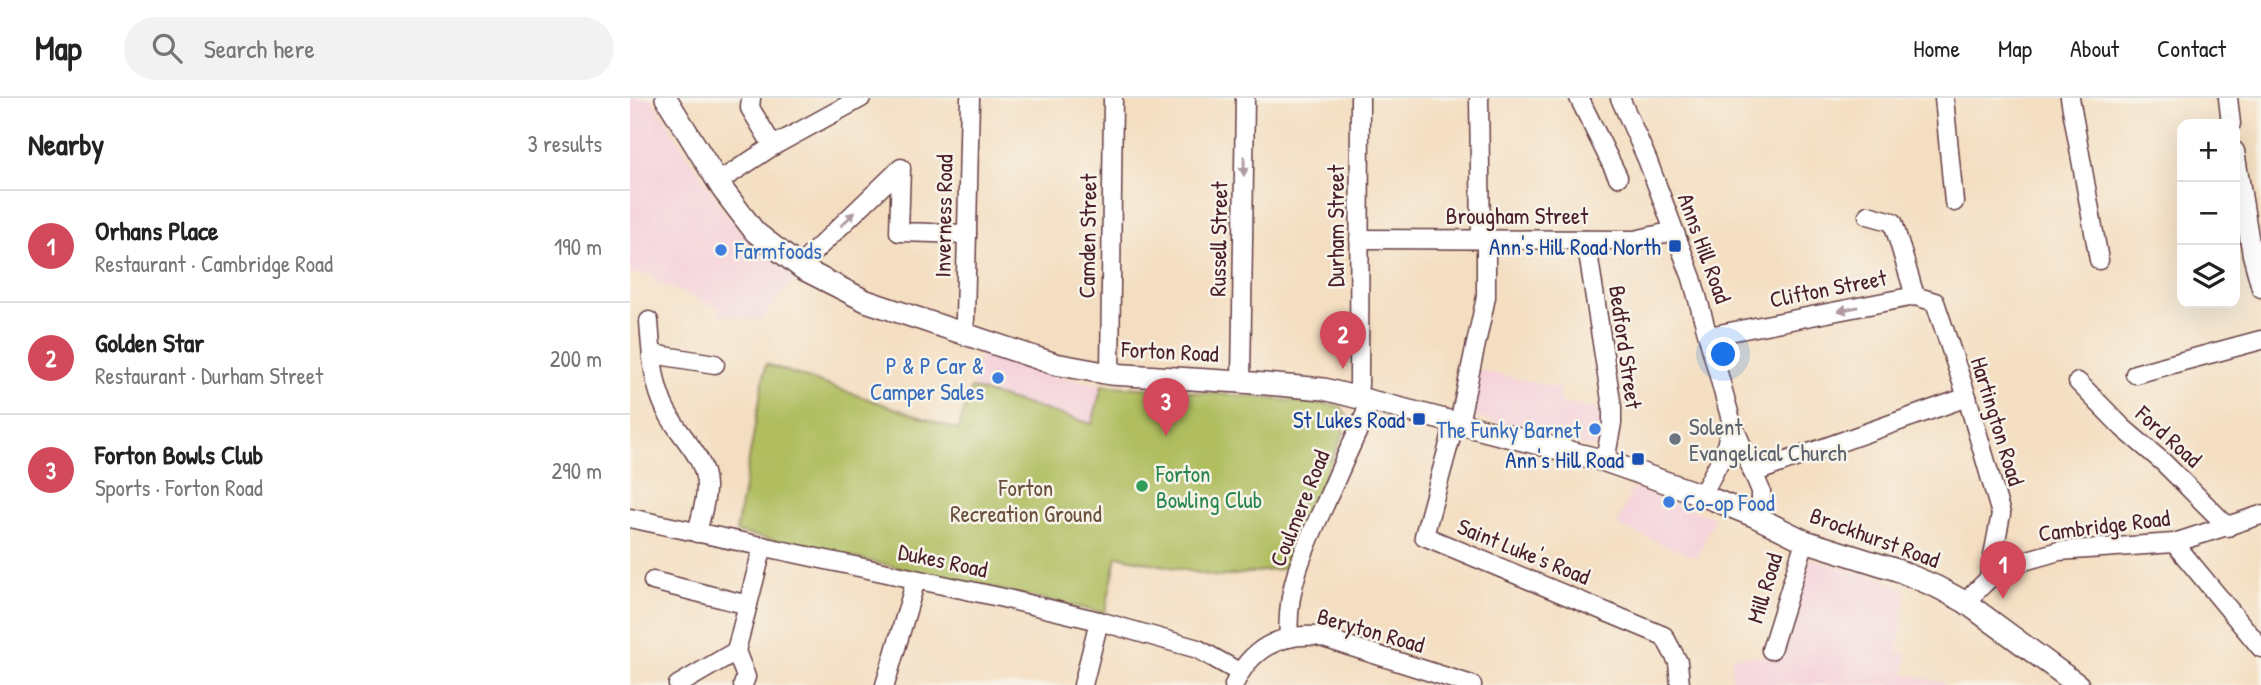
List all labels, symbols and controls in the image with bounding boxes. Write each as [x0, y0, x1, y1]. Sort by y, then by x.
search box [124, 17, 614, 80]
text: Map [35, 26, 82, 70]
icon: search [148, 29, 186, 67]
text: Search here [204, 31, 315, 66]
text: Home [1913, 32, 1960, 64]
text: Map [1998, 32, 2032, 64]
text: About [2070, 32, 2119, 64]
text: Contact [2157, 32, 2226, 64]
map controls [2177, 119, 2240, 308]
button: + [2177, 119, 2240, 182]
text: Nearby [28, 124, 104, 164]
text: 3 results [527, 128, 602, 159]
street label: Inverness Road [926, 154, 960, 278]
one-way arrow [1238, 155, 1250, 177]
street label: Durham Street [1320, 164, 1351, 287]
street label: Camden Street [1070, 172, 1104, 299]
street label: Russell Street [1201, 180, 1235, 297]
button: − [2177, 182, 2240, 245]
street label: Anns Hill Road [1671, 189, 1739, 307]
street label: Brougham Street [1446, 200, 1589, 231]
one-way arrow [839, 211, 856, 227]
text: Orhans Place [95, 213, 218, 248]
text: 1 [47, 231, 55, 262]
text: 190 m [554, 231, 602, 262]
place label: Ann's Hill Road North [1489, 231, 1661, 262]
place label: Farmfoods [734, 235, 822, 266]
marker: Ann's Hill Road North [1667, 238, 1683, 254]
marker: Farmfoods [713, 242, 729, 258]
button: layers [2177, 245, 2240, 308]
text: Restaurant · Cambridge Road [95, 248, 333, 279]
street label: Clifton Street [1767, 261, 1890, 315]
street label: Bedford Street [1602, 283, 1650, 412]
one-way arrow [1837, 304, 1859, 315]
pin: 2 [1320, 311, 1366, 369]
text: Golden Star [95, 325, 204, 360]
street label: Forton Road [1120, 333, 1219, 369]
your location [1706, 337, 1740, 371]
text: 2 [46, 343, 56, 374]
text: 200 m [550, 343, 602, 374]
place label: P & P Car & Camper Sales [870, 350, 984, 407]
street label: Hartington Road [1964, 353, 2032, 489]
text: Restaurant · Durham Street [95, 360, 323, 391]
marker: P & P Car & Camper Sales [990, 370, 1006, 386]
pin: 3 [1143, 378, 1189, 436]
street label: Ford Road [2129, 397, 2209, 474]
place label: St Lukes Road [1293, 404, 1405, 435]
marker: St Lukes Road [1411, 411, 1427, 427]
place label: Solent Evangelical Church [1689, 411, 1847, 468]
place label: The Funky Barnet [1436, 414, 1582, 445]
marker: The Funky Barnet [1587, 421, 1603, 437]
marker: Solent Evangelical Church [1667, 431, 1683, 447]
text: Forton Bowls Club [95, 437, 263, 472]
place label: Ann's Hill Road [1505, 444, 1624, 475]
street label: Coulmere Road [1262, 445, 1336, 571]
marker: Ann's Hill Road [1630, 451, 1646, 467]
text: 3 [46, 455, 56, 486]
text: 290 m [552, 455, 602, 486]
place label: Forton Bowling Club [1155, 458, 1262, 515]
text: Sports · Forton Road [95, 472, 263, 503]
park label: Forton Recreation Ground [950, 472, 1102, 529]
marker: Forton Bowling Club [1134, 478, 1150, 494]
place label: Co-op Food [1683, 487, 1775, 518]
marker: Co-op Food [1661, 494, 1677, 510]
street label: Brockhurst Road [1806, 499, 1944, 575]
street label: Cambridge Road [2037, 502, 2171, 548]
street label: Saint Luke's Road [1453, 510, 1595, 592]
street label: Dukes Road [895, 535, 991, 585]
pin: 1 [1980, 541, 2026, 599]
street label: Mill Road [1739, 549, 1789, 627]
street label: Beryton Road [1314, 600, 1428, 660]

